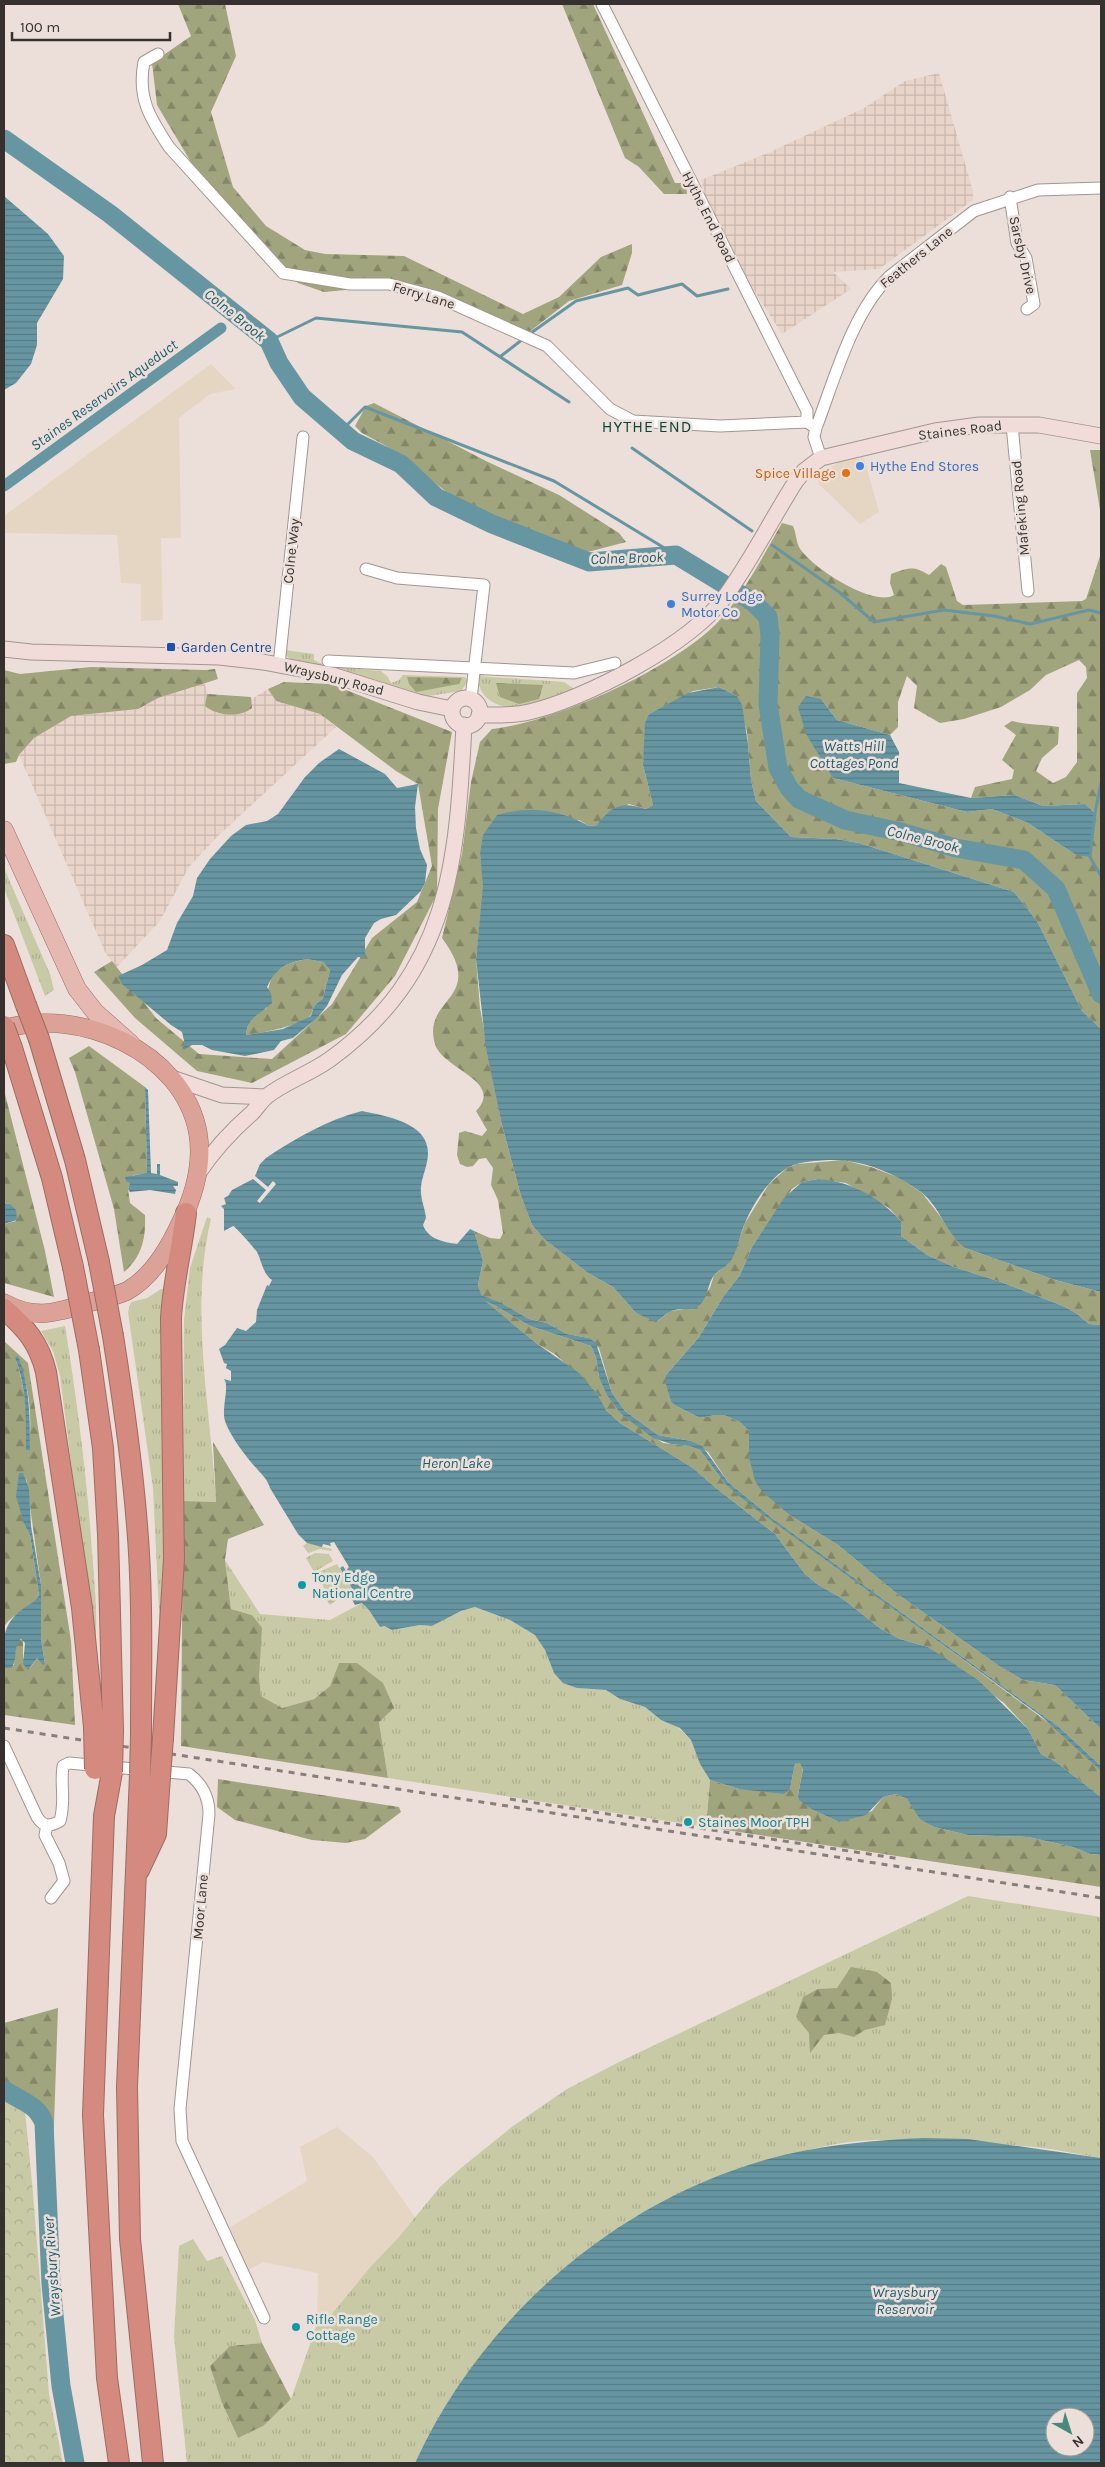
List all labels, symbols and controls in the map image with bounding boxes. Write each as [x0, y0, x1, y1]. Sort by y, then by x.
scale bar [12, 10, 170, 42]
text: 100 m [20, 18, 60, 36]
street label: Hythe End Road [678, 169, 739, 266]
street label: Sarsby Drive [1005, 215, 1040, 296]
street label: Feathers Lane [877, 223, 956, 292]
street label: Ferry Lane [391, 278, 457, 313]
water label: Colne Brook [201, 285, 270, 345]
water label: Staines Reservoirs Aqueduct [27, 335, 182, 454]
district label: HYTHE END [602, 417, 692, 436]
street label: Staines Road [917, 417, 1003, 444]
place label: Hythe End Stores [870, 458, 979, 475]
marker: Hythe End Stores [854, 460, 866, 472]
street label: Mafeking Road [1008, 460, 1033, 556]
place label: Spice Village [755, 465, 836, 482]
marker: Spice Village [840, 467, 852, 479]
street label: Colne Way [280, 517, 303, 584]
water label: Colne Brook [590, 548, 664, 568]
place label: Surrey Lodge Motor Co [681, 588, 763, 621]
marker: Surrey Lodge Motor Co [665, 598, 677, 610]
place label: Garden Centre [181, 639, 272, 656]
marker: Garden Centre [165, 641, 177, 653]
street label: Wraysbury Road [282, 658, 386, 699]
water label: Watts Hill Cottages Pond [809, 737, 899, 772]
water label: Colne Brook [885, 821, 961, 857]
water label: Heron Lake [422, 1454, 490, 1472]
place label: Tony Edge National Centre [312, 1569, 412, 1602]
marker: Tony Edge National Centre [296, 1579, 308, 1591]
place label: Staines Moor TPH [698, 1814, 810, 1831]
marker: Staines Moor TPH [682, 1816, 694, 1828]
street label: Moor Lane [189, 1874, 212, 1940]
water label: Wraysbury River [39, 2216, 64, 2318]
water label: Wraysbury Reservoir [872, 2283, 938, 2318]
place label: Rifle Range Cottage [306, 2311, 378, 2344]
marker: Rifle Range Cottage [290, 2321, 302, 2333]
north arrow [1045, 2407, 1095, 2457]
text: N [1069, 2432, 1087, 2451]

